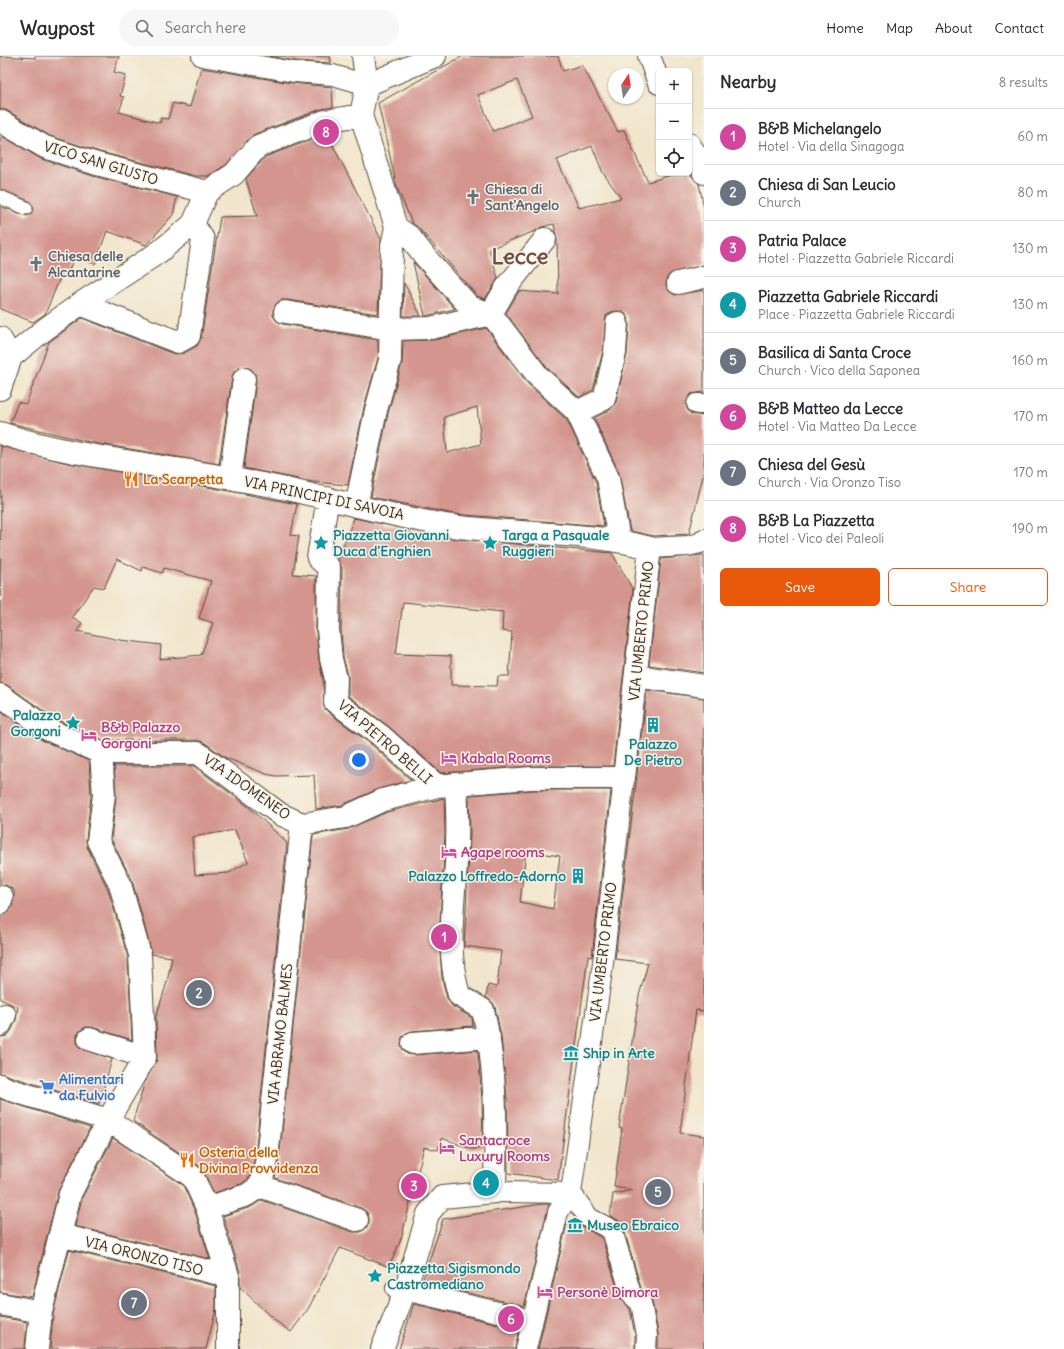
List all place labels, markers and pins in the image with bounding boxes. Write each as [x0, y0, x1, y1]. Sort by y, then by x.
pin: 8 [313, 117, 339, 147]
place label: Chiesa di Sant'Angelo [485, 180, 559, 214]
church icon: Chiesa di Sant'Angelo [464, 188, 482, 206]
place label: Chiesa delle Alcantarine [48, 247, 124, 281]
church icon: Chiesa delle Alcantarine [27, 255, 45, 273]
restaurant icon: La Scarpetta [122, 470, 140, 488]
place label: La Scarpetta [143, 470, 223, 488]
place label: Piazzetta Giovanni Duca d'Enghien [333, 526, 449, 560]
place label: Targa a Pasquale Ruggieri [502, 526, 610, 560]
place icon: Piazzetta Giovanni Duca d'Enghien [312, 534, 330, 552]
place icon: Targa a Pasquale Ruggieri [481, 534, 499, 552]
place label: Palazzo Gorgoni [11, 706, 61, 740]
place icon: Palazzo Gorgoni [64, 714, 82, 732]
building icon: Palazzo De Pietro [644, 716, 662, 734]
place label: B&b Palazzo Gorgoni [101, 718, 180, 752]
hotel icon: B&b Palazzo Gorgoni [80, 726, 98, 744]
place label: Palazzo De Pietro [624, 735, 682, 769]
hotel icon: Kabala Rooms [440, 749, 458, 767]
place label: Kabala Rooms [461, 749, 552, 767]
hotel icon: Agape rooms [440, 843, 458, 861]
place label: Agape rooms [461, 843, 545, 861]
place label: Palazzo Loffredo-Adorno [408, 867, 566, 885]
building icon: Palazzo Loffredo-Adorno [569, 867, 587, 885]
pin: 1 [431, 922, 457, 952]
pin: 2 [186, 978, 212, 1008]
museum icon: Ship in Arte [562, 1044, 580, 1062]
place label: Ship in Arte [583, 1044, 655, 1062]
place label: Alimentari da Fulvio [59, 1070, 124, 1104]
supermarket icon: Alimentari da Fulvio [38, 1078, 56, 1096]
place label: Santacroce Luxury Rooms [459, 1131, 550, 1165]
hotel icon: Santacroce Luxury Rooms [438, 1139, 456, 1157]
place label: Osteria della Divina Provvidenza [199, 1143, 318, 1177]
restaurant icon: Osteria della Divina Provvidenza [178, 1151, 196, 1169]
pin: 4 [473, 1168, 499, 1198]
pin: 3 [401, 1171, 427, 1201]
pin: 5 [645, 1177, 671, 1207]
museum icon: Museo Ebraico [566, 1216, 584, 1234]
place label: Museo Ebraico [587, 1216, 679, 1234]
place label: Piazzetta Sigismondo Castromediano [387, 1259, 521, 1293]
place icon: Piazzetta Sigismondo Castromediano [366, 1267, 384, 1285]
hotel icon: Personè Dimora [536, 1283, 554, 1301]
place label: Personè Dimora [557, 1283, 658, 1301]
pin: 7 [121, 1288, 147, 1318]
pin: 6 [498, 1304, 524, 1334]

